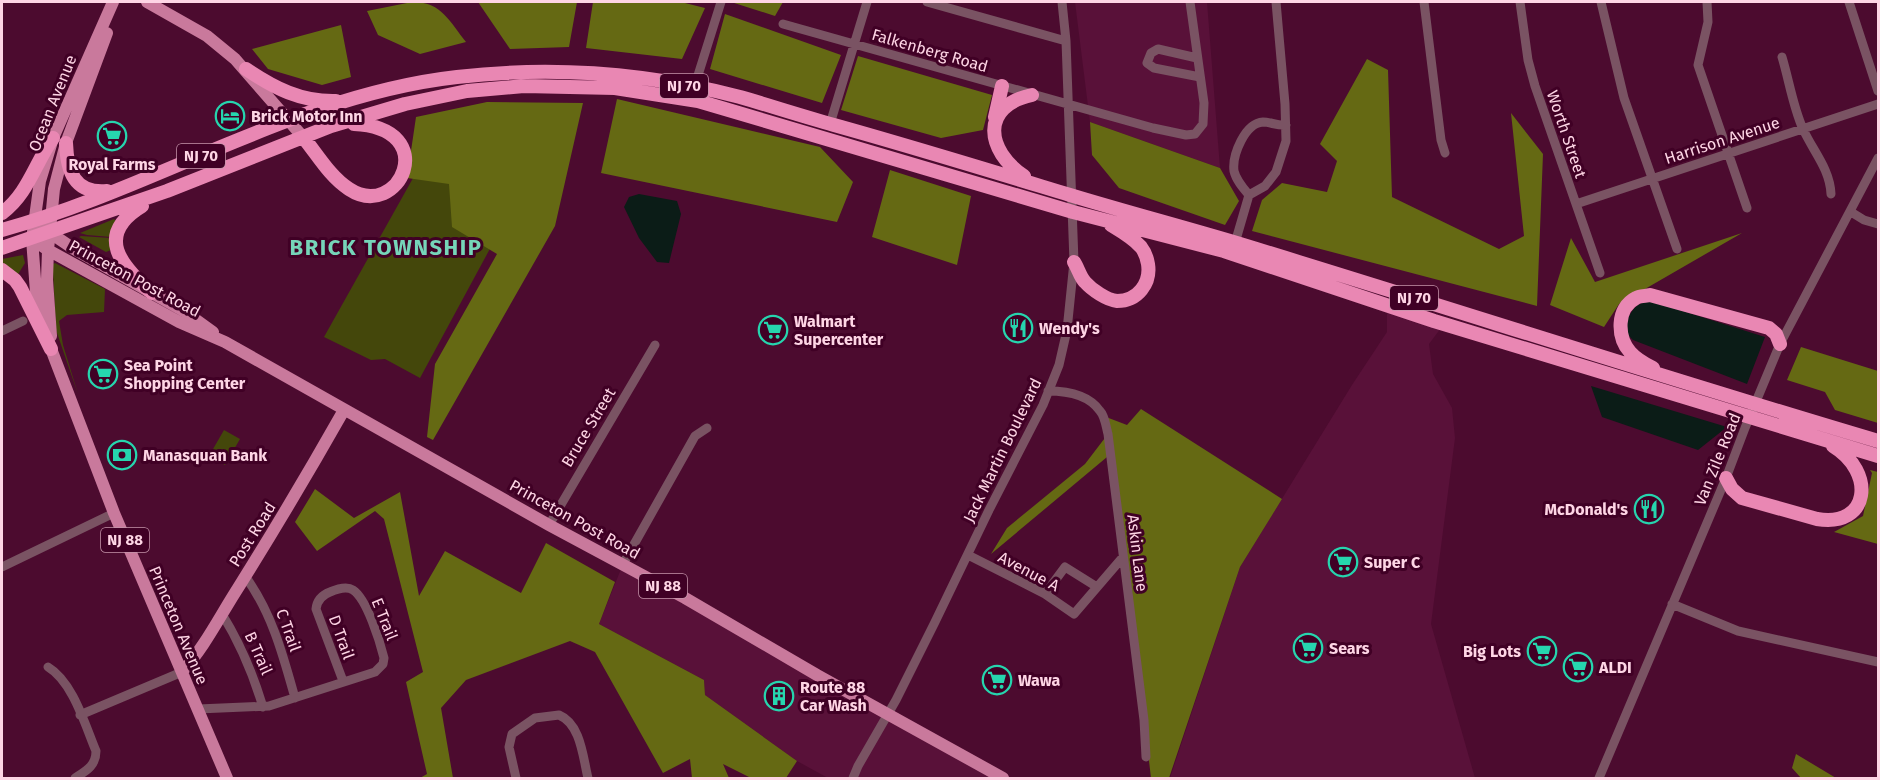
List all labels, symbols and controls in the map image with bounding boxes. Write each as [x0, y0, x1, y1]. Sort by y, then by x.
street label: Falkenberg Road [870, 25, 990, 76]
street label: Ocean Avenue [24, 52, 80, 154]
road number: NJ 70 [660, 74, 708, 98]
street label: Worth Street [1543, 88, 1590, 181]
hotel icon: Brick Motor Inn [214, 100, 246, 132]
place label: Brick Motor Inn [251, 107, 363, 126]
street label: Harrison Avenue [1662, 113, 1782, 168]
supermarket icon: Royal Farms [96, 120, 128, 152]
road number: NJ 70 [177, 144, 225, 168]
place label: Royal Farms [68, 155, 156, 174]
district label: BRICK TOWNSHIP [290, 234, 482, 261]
street label: Princeton Post Road [66, 236, 204, 321]
road number: NJ 70 [1390, 286, 1438, 310]
place label: Walmart Supercenter [794, 312, 884, 349]
restaurant icon: Wendy's [1002, 312, 1034, 344]
supermarket icon: Walmart Supercenter [757, 314, 789, 346]
place label: Wendy's [1039, 319, 1100, 338]
place label: Sea Point Shopping Center [124, 356, 246, 393]
supermarket icon: Sea Point Shopping Center [87, 358, 119, 390]
street label: Jack Martin Boulevard [959, 375, 1046, 525]
street label: Bruce Street [557, 384, 620, 470]
street label: Van Zile Road [1690, 410, 1745, 508]
bank icon: Manasquan Bank [106, 439, 138, 471]
place label: Manasquan Bank [143, 446, 267, 465]
street label: Princeton Post Road [506, 476, 643, 563]
restaurant icon: McDonald's [1633, 493, 1665, 525]
street label: Post Road [225, 498, 280, 570]
place label: McDonald's [1545, 500, 1628, 519]
street label: Askin Lane [1123, 513, 1152, 593]
road number: NJ 88 [101, 528, 149, 552]
supermarket icon: Super C [1327, 546, 1359, 578]
street label: Avenue A [995, 547, 1063, 596]
place label: Super C [1364, 553, 1421, 572]
street label: Princeton Avenue [145, 563, 212, 687]
road number: NJ 88 [639, 574, 687, 598]
street label: E Trail [367, 595, 402, 643]
street label: C Trail [272, 606, 305, 655]
street label: D Trail [325, 612, 358, 662]
street label: B Trail [241, 629, 277, 678]
supermarket icon: Sears [1292, 632, 1324, 664]
supermarket icon: Big Lots [1526, 635, 1558, 667]
place label: Sears [1329, 639, 1370, 658]
place label: Big Lots [1463, 642, 1521, 661]
supermarket icon: ALDI [1562, 651, 1594, 683]
place label: ALDI [1598, 658, 1632, 677]
supermarket icon: Wawa [981, 664, 1013, 696]
place label: Wawa [1018, 671, 1061, 690]
place label: Route 88 Car Wash [800, 678, 867, 715]
building icon: Route 88 Car Wash [763, 680, 795, 712]

